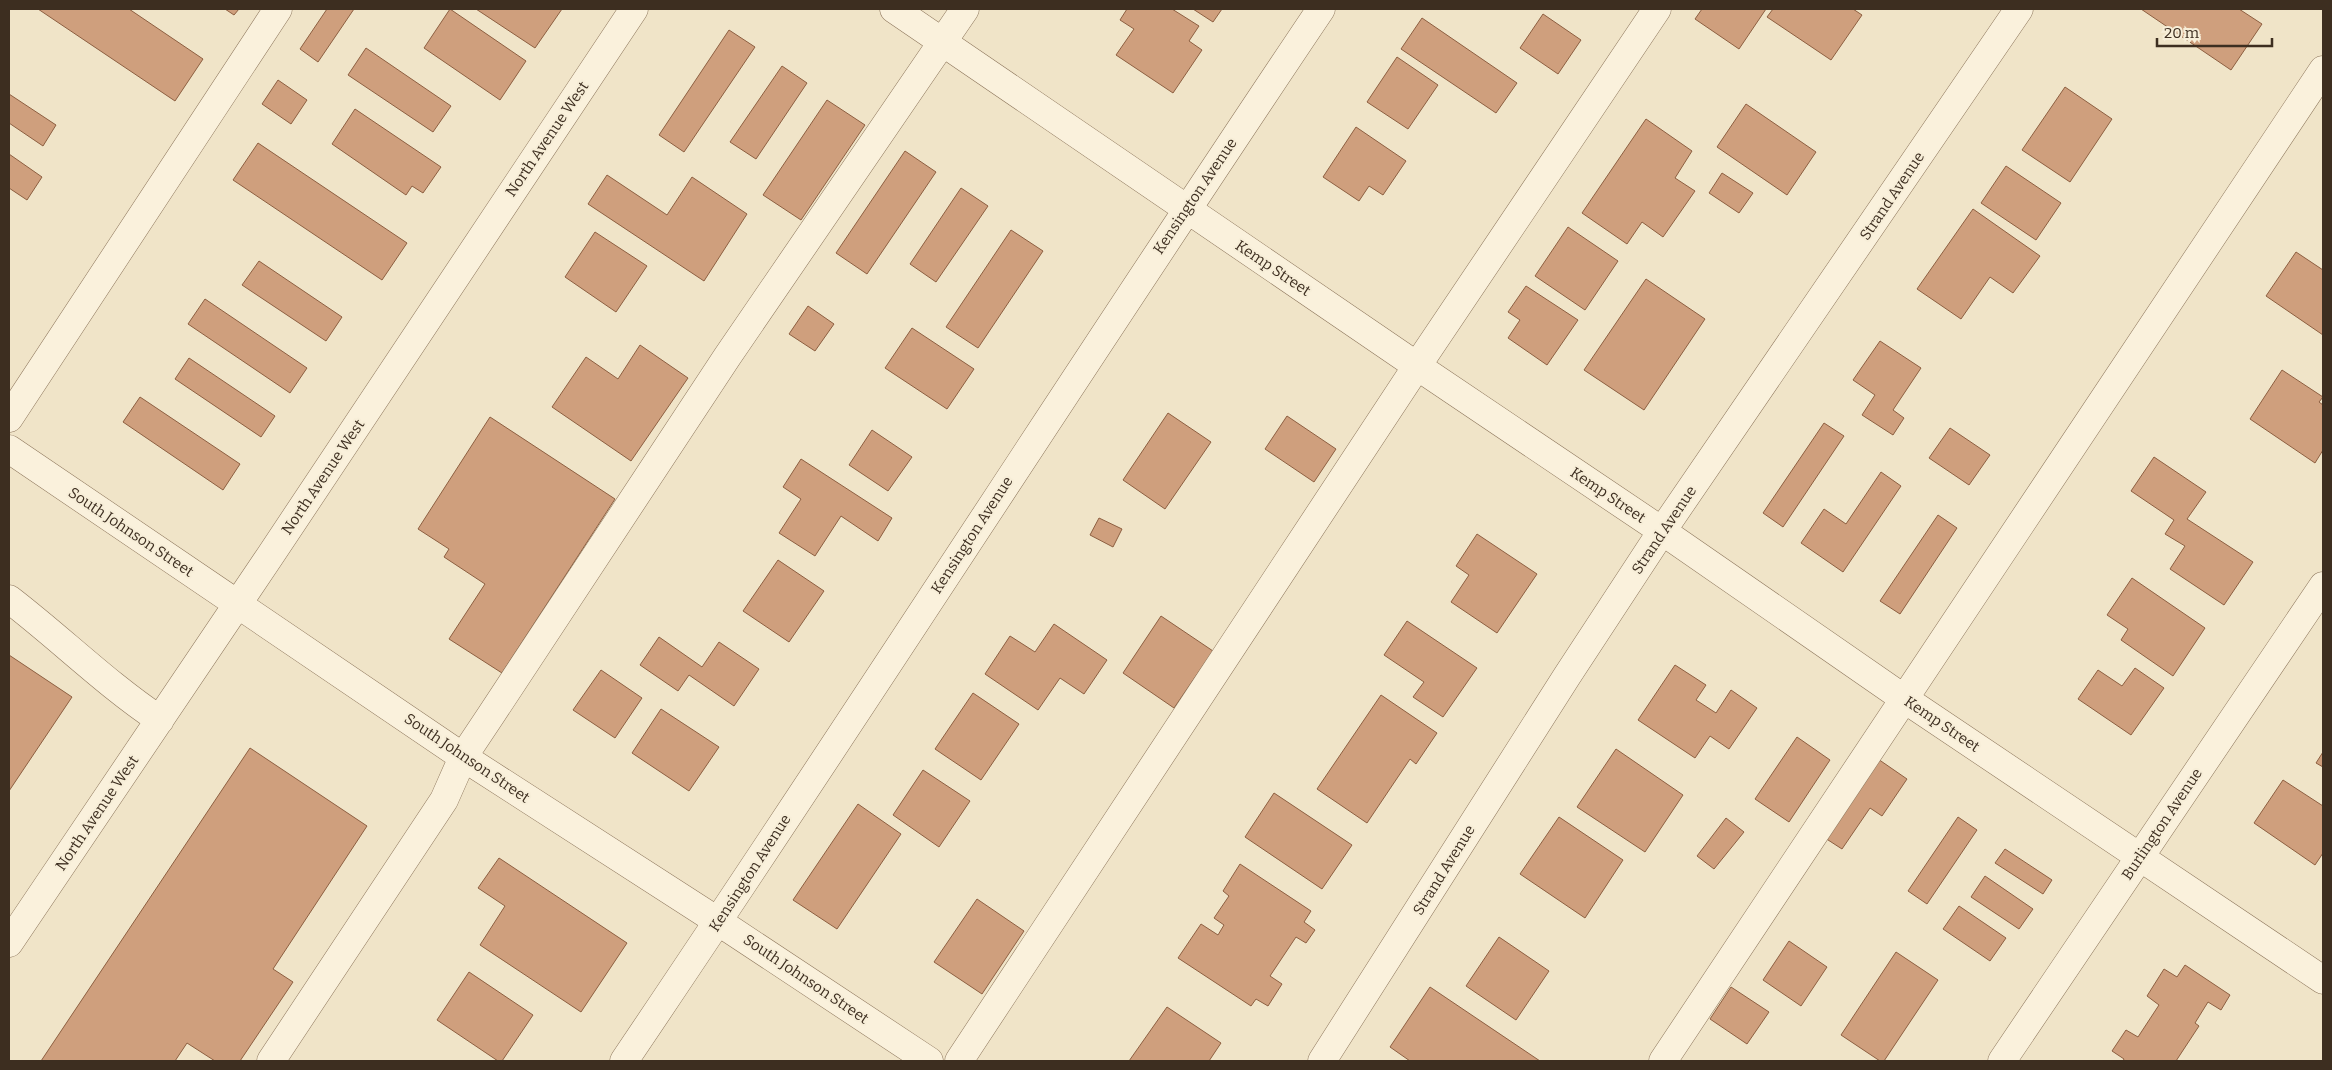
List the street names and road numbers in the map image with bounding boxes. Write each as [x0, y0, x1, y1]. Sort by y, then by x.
street label: North Avenue West [502, 77, 593, 200]
street label: Kensington Avenue [1149, 135, 1241, 257]
street label: Strand Avenue [1856, 148, 1928, 244]
street label: Kemp Street [1232, 236, 1314, 300]
street label: North Avenue West [278, 415, 369, 538]
street label: Kemp Street [1567, 463, 1649, 527]
street label: Kensington Avenue [927, 473, 1017, 597]
street label: Strand Avenue [1628, 482, 1700, 578]
street label: South Johnson Street [65, 483, 198, 581]
street label: Kemp Street [1901, 692, 1983, 756]
street label: South Johnson Street [401, 709, 534, 807]
street label: North Avenue West [52, 751, 143, 874]
street label: Burlington Avenue [2118, 765, 2206, 883]
street label: Kensington Avenue [705, 811, 795, 935]
street label: Strand Avenue [1409, 822, 1479, 918]
street label: South Johnson Street [740, 930, 873, 1028]

